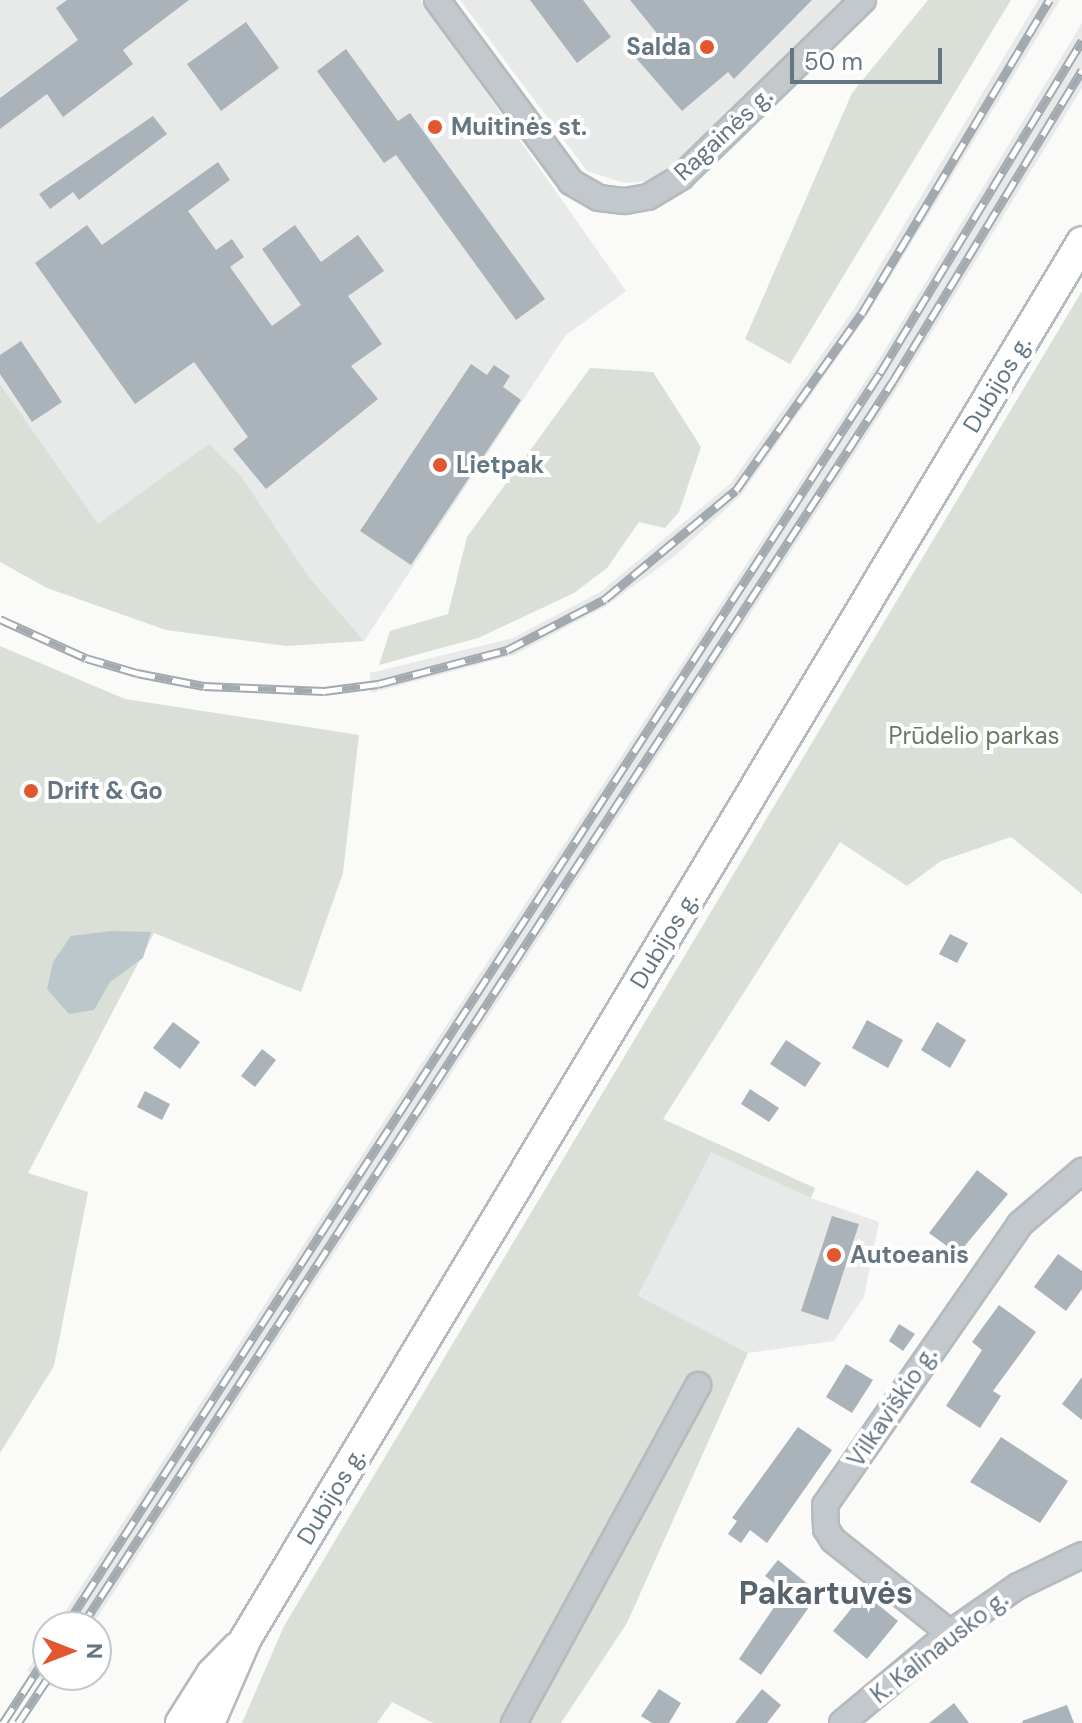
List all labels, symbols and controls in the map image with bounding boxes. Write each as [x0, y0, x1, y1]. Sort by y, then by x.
scale bar [794, 32, 946, 82]
place label: Salda [626, 33, 691, 61]
marker: Salda [698, 38, 716, 56]
text: 50 m [804, 46, 863, 77]
street label: Ragainės g. [668, 81, 778, 187]
place label: Muitinės st. [451, 113, 587, 141]
marker: Muitinės st. [426, 118, 444, 136]
street label: Dubijos g. [957, 330, 1037, 438]
place label: Lietpak [456, 451, 544, 479]
marker: Lietpak [431, 456, 449, 474]
park label: Prūdelio parkas [888, 722, 1060, 750]
place label: Drift & Go [47, 777, 163, 805]
marker: Drift & Go [22, 782, 40, 800]
street label: Dubijos g. [624, 886, 704, 994]
place label: Autoeanis [850, 1241, 969, 1269]
marker: Autoeanis [825, 1246, 843, 1264]
street label: Vilkaviškio g. [841, 1341, 943, 1473]
street label: Dubijos g. [291, 1442, 371, 1550]
district label: Pakartuvės [739, 1574, 913, 1612]
street label: K. Kalinausko g. [865, 1585, 1013, 1709]
north arrow [32, 1611, 112, 1691]
text: N [80, 1643, 109, 1659]

